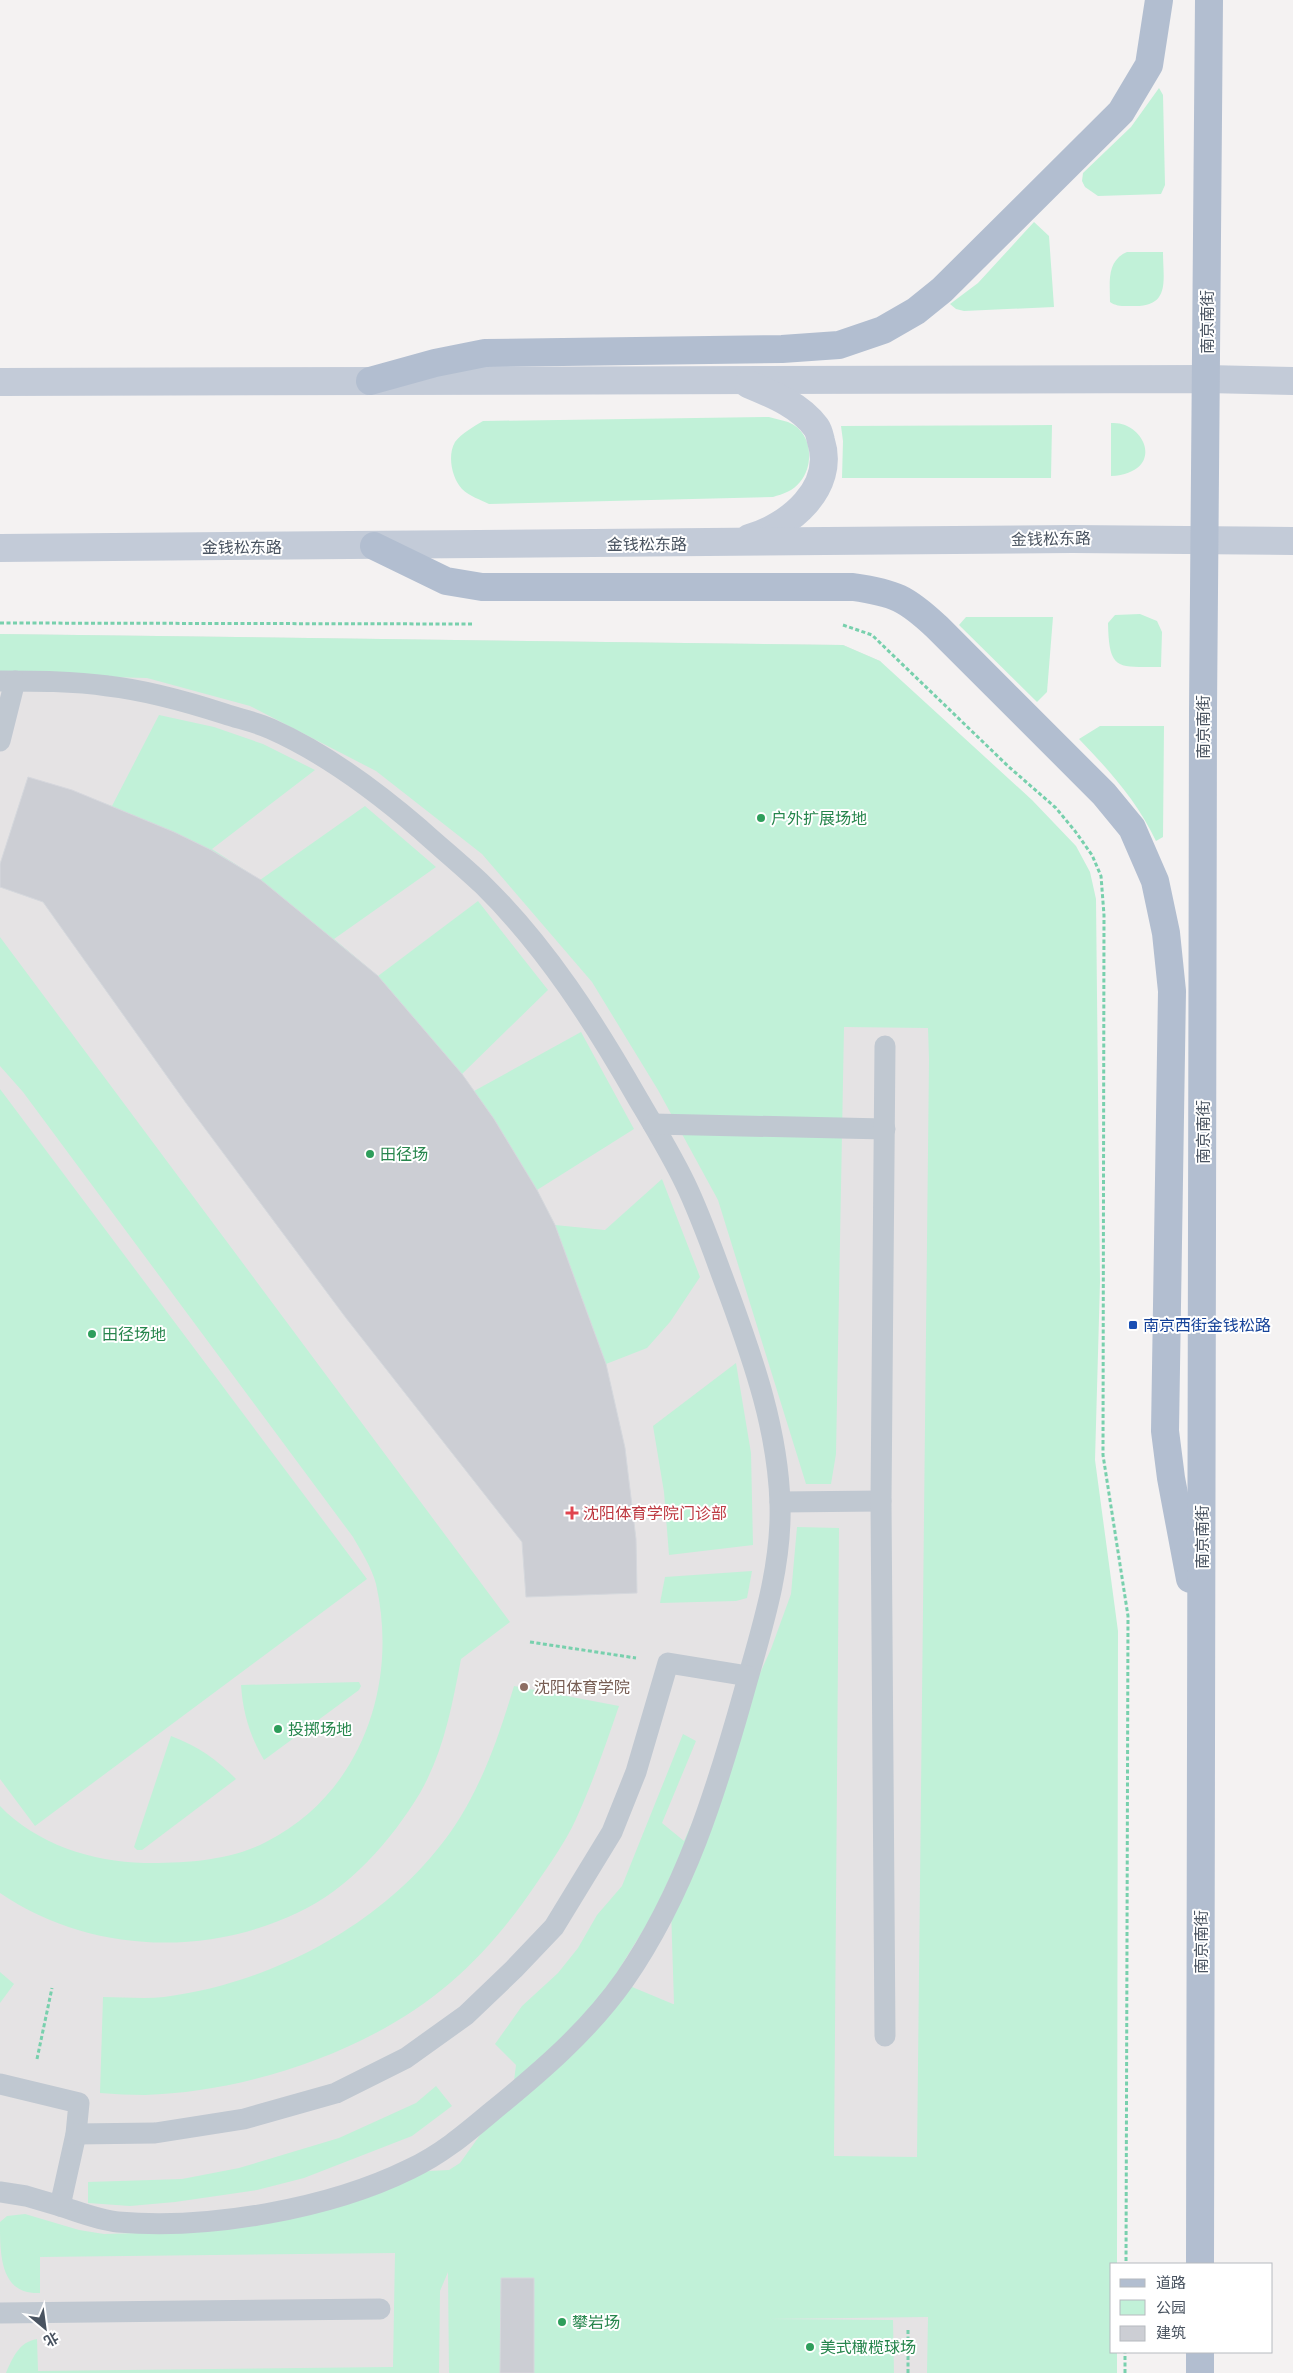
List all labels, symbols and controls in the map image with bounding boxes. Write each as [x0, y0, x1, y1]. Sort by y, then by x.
street label: 南京南街 [1198, 290, 1217, 354]
street label: 金钱松东路 [1011, 529, 1091, 549]
street label: 金钱松东路 [607, 535, 687, 554]
street label: 金钱松东路 [202, 538, 282, 557]
street label: 南京南街 [1194, 695, 1213, 759]
place label: 户外扩展场地 [771, 809, 867, 828]
marker: 户外扩展场地 [755, 812, 767, 824]
street label: 南京南街 [1194, 1100, 1213, 1164]
place label: 田径场 [380, 1145, 428, 1164]
marker: 田径场 [364, 1148, 376, 1160]
place label: 南京西街金钱松路 [1143, 1316, 1271, 1335]
marker: 南京西街金钱松路 [1127, 1319, 1139, 1331]
place label: 田径场地 [102, 1325, 166, 1344]
marker: 田径场地 [86, 1328, 98, 1340]
place label: 沈阳体育学院门诊部 [583, 1504, 727, 1523]
street label: 南京南街 [1193, 1505, 1212, 1569]
marker: 沈阳体育学院门诊部 [565, 1506, 579, 1520]
place label: 沈阳体育学院 [534, 1678, 630, 1697]
marker: 沈阳体育学院 [518, 1681, 530, 1693]
place label: 投掷场地 [288, 1720, 352, 1739]
marker: 投掷场地 [272, 1723, 284, 1735]
street label: 南京南街 [1192, 1910, 1211, 1974]
legend [1110, 2263, 1273, 2353]
text: 道路 [1156, 2274, 1186, 2292]
text: 公园 [1156, 2299, 1186, 2317]
north arrow [20, 2303, 70, 2353]
place label: 攀岩场 [572, 2313, 620, 2332]
marker: 攀岩场 [556, 2316, 568, 2328]
text: 建筑 [1156, 2324, 1186, 2342]
text: 北 [41, 2328, 61, 2350]
place label: 美式橄榄球场 [820, 2338, 916, 2357]
marker: 美式橄榄球场 [804, 2341, 816, 2353]

